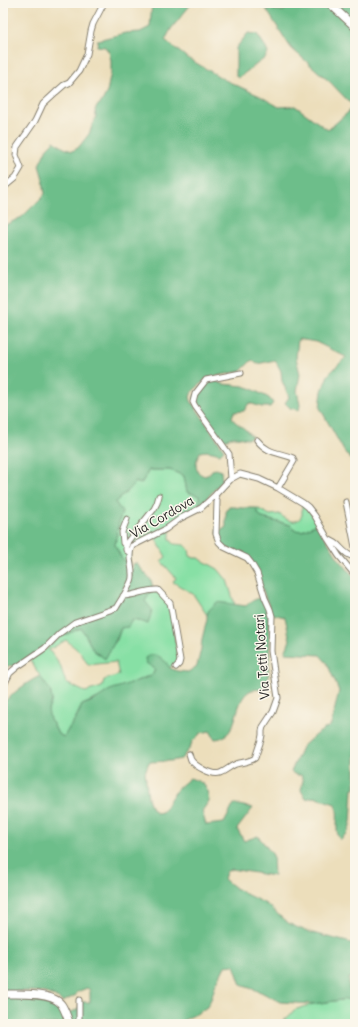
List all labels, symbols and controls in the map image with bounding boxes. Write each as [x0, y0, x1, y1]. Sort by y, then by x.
street label: Via Cordova [127, 492, 197, 542]
street label: Via Tetti Notari [251, 614, 273, 700]

